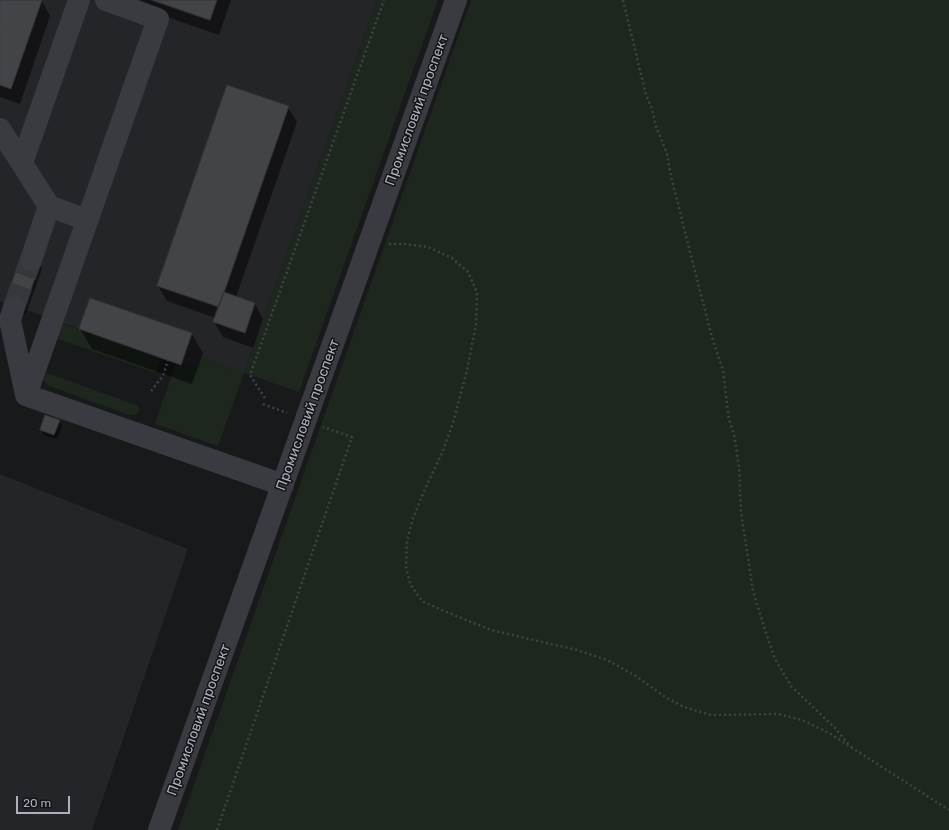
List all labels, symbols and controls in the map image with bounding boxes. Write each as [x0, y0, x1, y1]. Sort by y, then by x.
street label: Промисловий проспект [382, 32, 452, 188]
street label: Промисловий проспект [273, 337, 343, 493]
street label: Промисловий проспект [164, 642, 234, 798]
scale bar [18, 788, 72, 814]
text: 20 m [23, 796, 51, 810]

